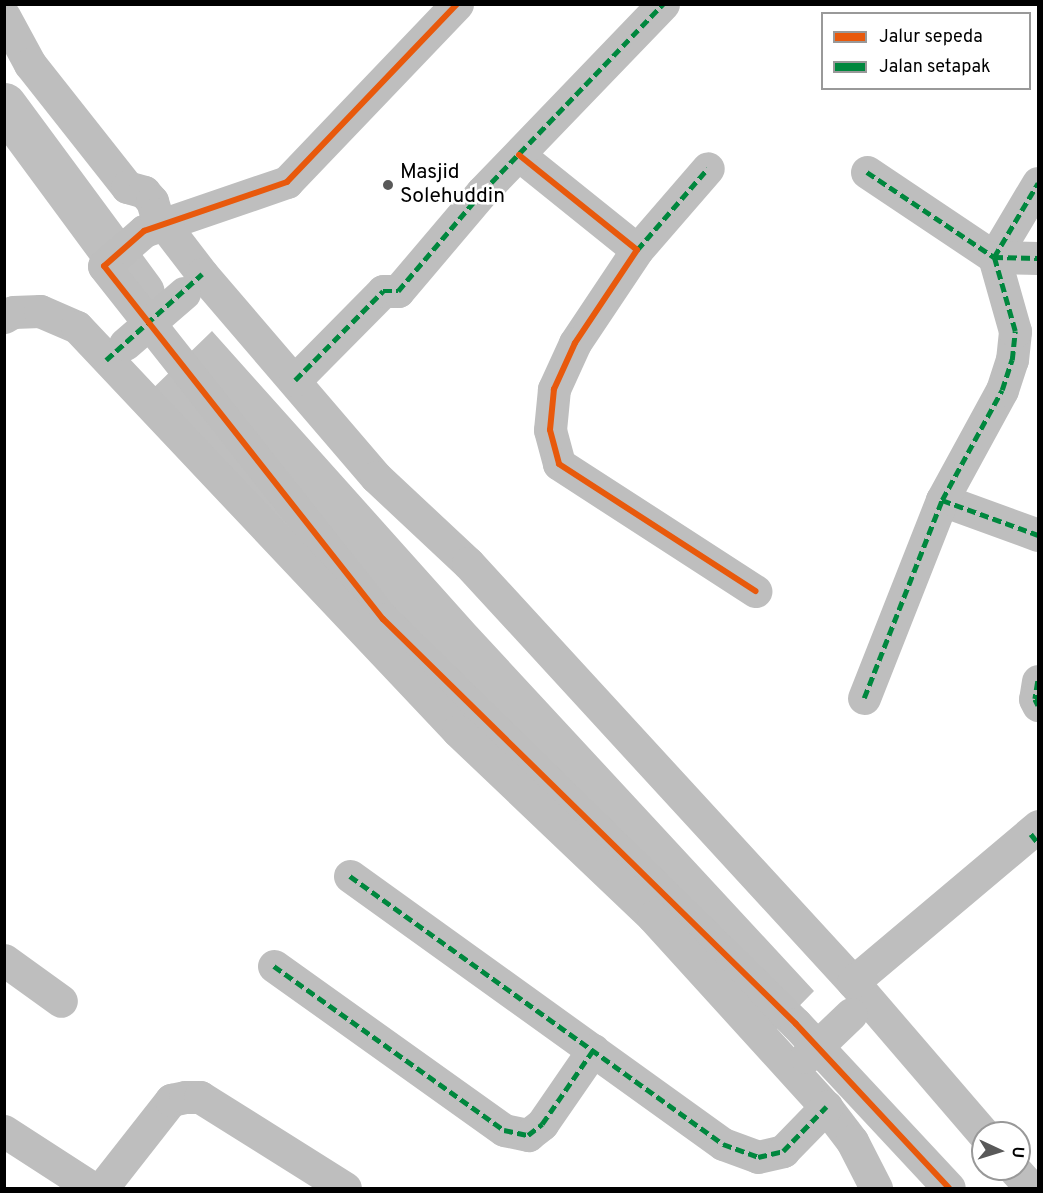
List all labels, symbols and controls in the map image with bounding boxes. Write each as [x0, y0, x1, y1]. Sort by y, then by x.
legend [821, 12, 1031, 90]
text: Jalur sepeda [879, 26, 983, 49]
text: Jalan setapak [879, 56, 991, 79]
place label: Masjid Solehuddin [400, 160, 505, 210]
marker: Masjid Solehuddin [381, 178, 395, 192]
north arrow [971, 1121, 1031, 1181]
text: U [1007, 1146, 1027, 1159]

